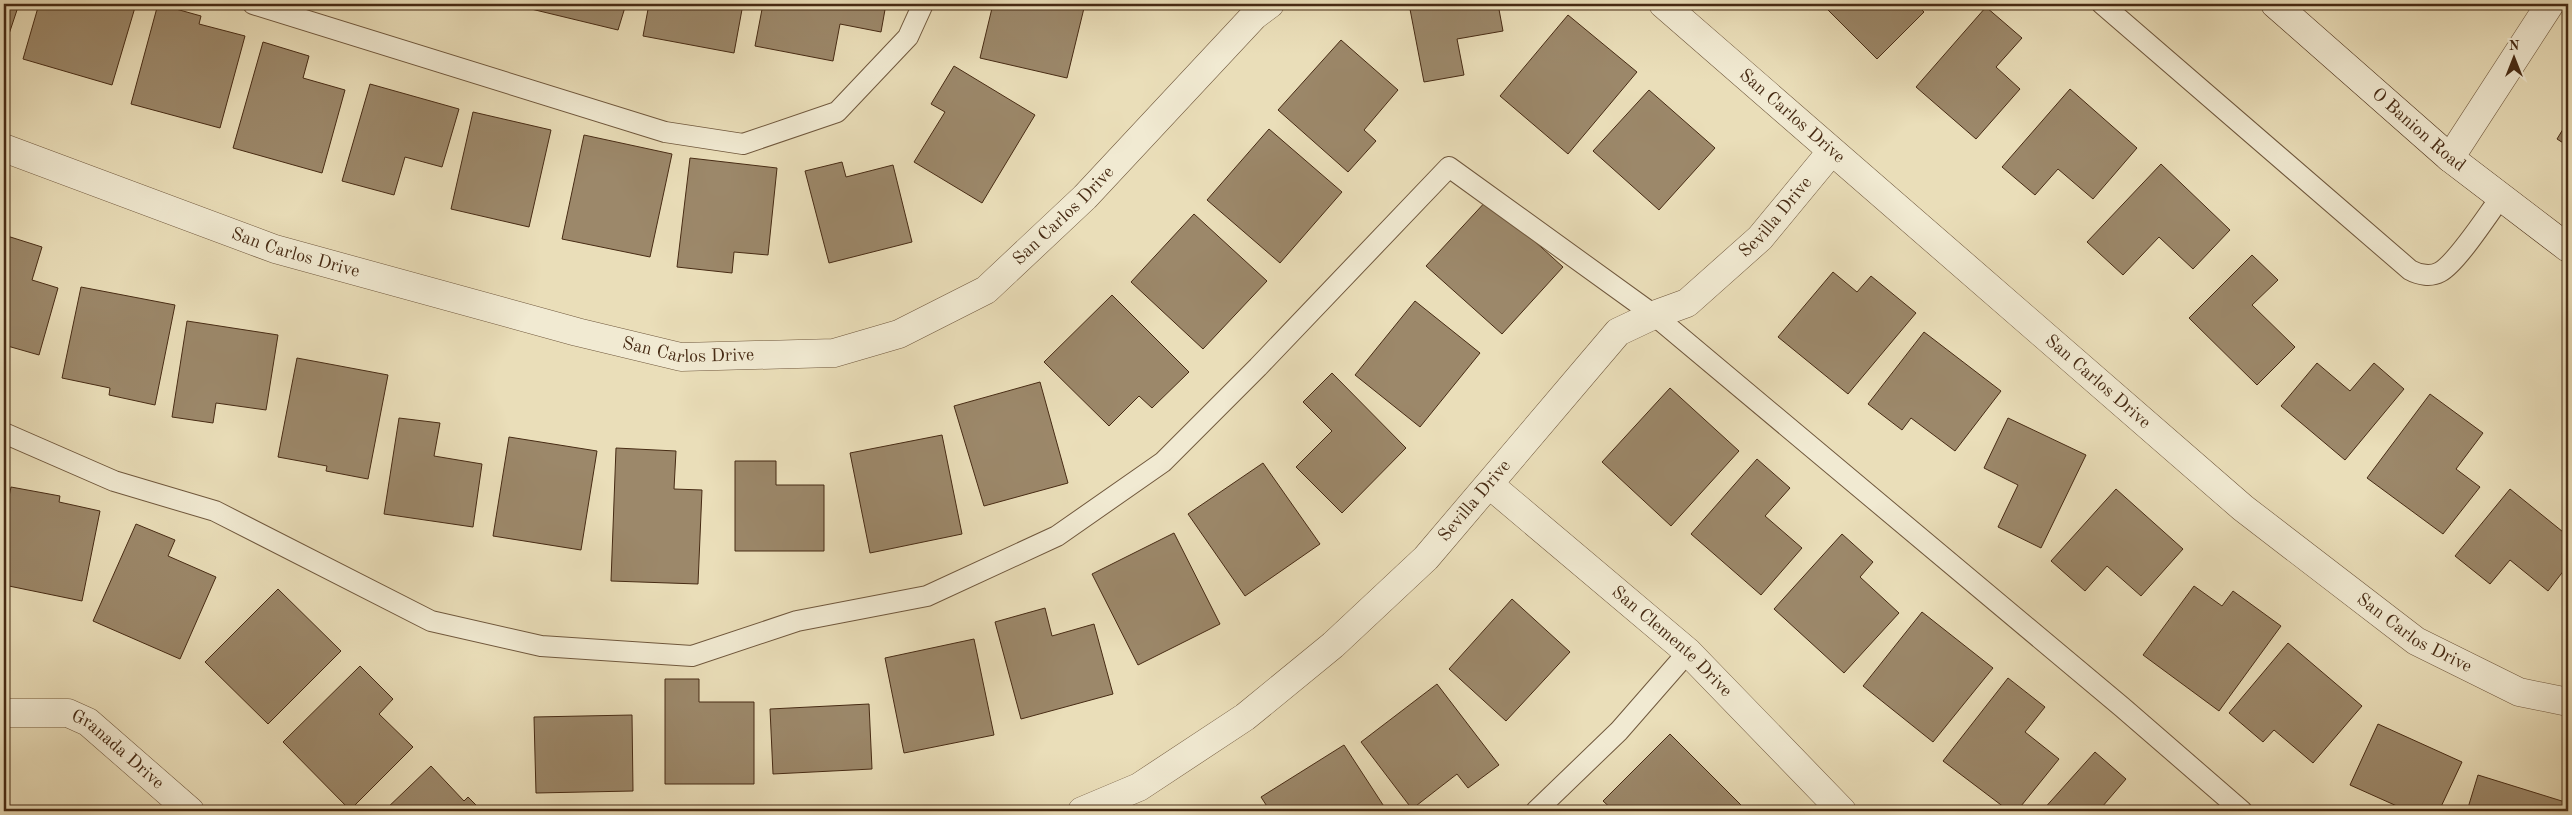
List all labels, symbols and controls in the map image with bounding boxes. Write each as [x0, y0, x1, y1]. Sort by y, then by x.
north arrow [2490, 32, 2540, 82]
text: N [2509, 39, 2520, 53]
street label: San Carlos Drive [1736, 66, 1848, 167]
street label: O Banion Road [2368, 85, 2469, 175]
street label: San Carlos Drive [1010, 163, 1118, 269]
street label: Sevilla Drive [1736, 173, 1816, 261]
street label: San Carlos Drive [229, 225, 362, 281]
street label: San Carlos Drive [2042, 331, 2154, 432]
street label: San Carlos Drive [621, 334, 754, 367]
street label: Sevilla Drive [1435, 457, 1514, 545]
street label: San Clemente Drive [1608, 583, 1735, 700]
street label: San Carlos Drive [2353, 590, 2475, 676]
street label: Granada Drive [69, 707, 167, 793]

